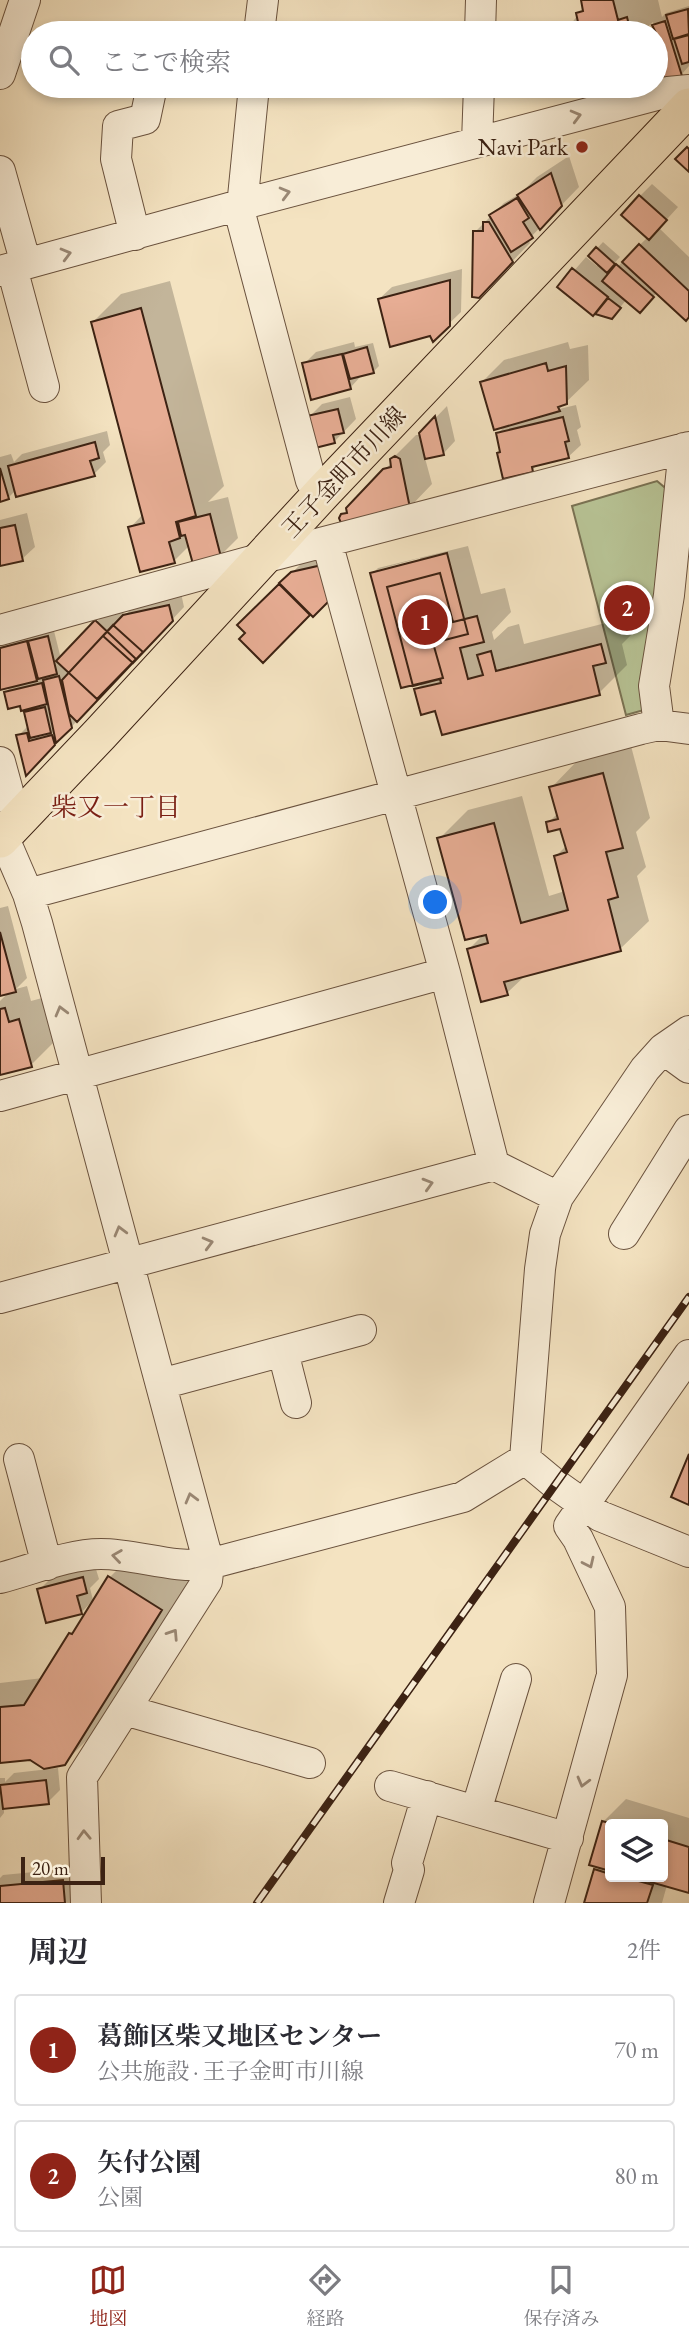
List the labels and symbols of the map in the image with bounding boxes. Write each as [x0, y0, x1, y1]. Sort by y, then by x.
one-way arrow [570, 110, 582, 124]
place label: Navi Park [478, 131, 569, 162]
marker: Navi Park [574, 139, 590, 155]
one-way arrow [279, 187, 291, 201]
one-way arrow [60, 247, 72, 262]
street label: 王子金町市川線 [275, 400, 412, 544]
pin: 2 [604, 582, 650, 634]
pin: 1 [402, 596, 448, 648]
district label: 柴又一丁目 [51, 790, 181, 824]
your location [418, 885, 452, 919]
one-way arrow [55, 1005, 69, 1017]
one-way arrow [422, 1177, 434, 1192]
one-way arrow [114, 1225, 128, 1237]
one-way arrow [202, 1236, 214, 1251]
one-way arrow [185, 1492, 200, 1504]
one-way arrow [111, 1549, 123, 1564]
one-way arrow [581, 1556, 595, 1569]
one-way arrow [165, 1629, 178, 1642]
one-way arrow [577, 1776, 591, 1788]
one-way arrow [76, 1829, 92, 1840]
scale bar [21, 1854, 105, 1886]

